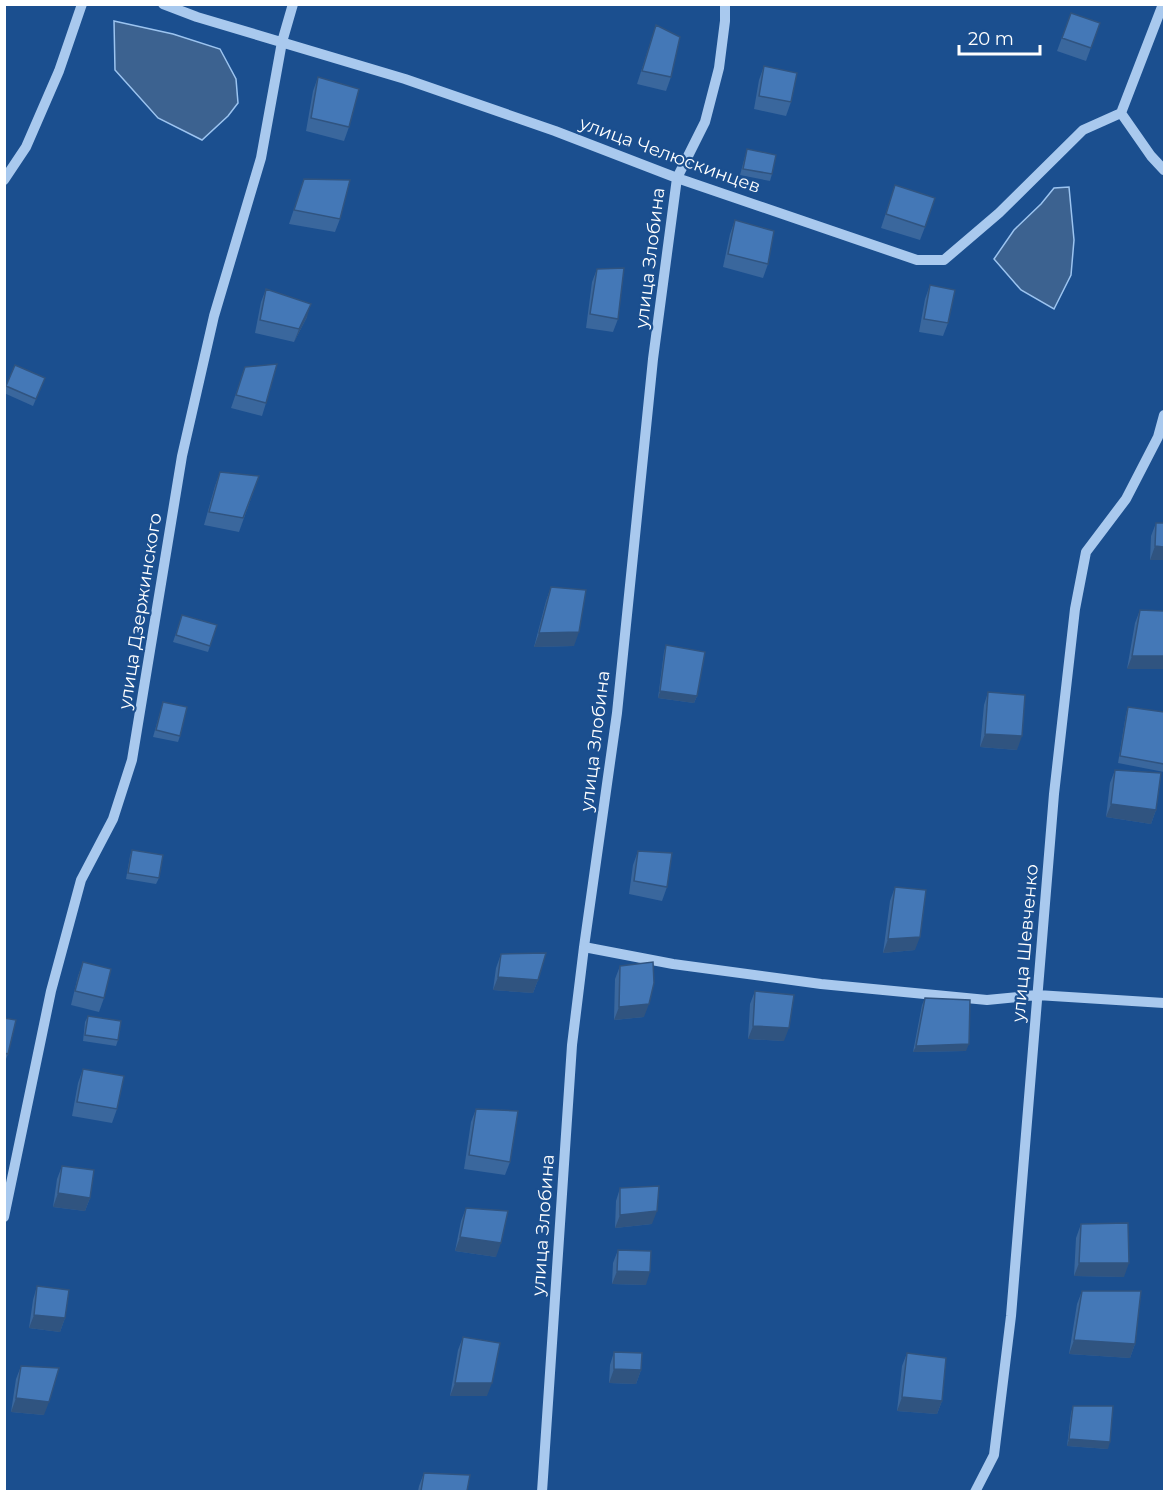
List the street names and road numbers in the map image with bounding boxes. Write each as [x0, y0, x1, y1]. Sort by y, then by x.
street label: улица Челюскинцев [575, 112, 764, 198]
street label: улица Злобина [630, 186, 670, 331]
street label: улица Дзержинского [113, 511, 166, 712]
street label: улица Злобина [575, 669, 615, 814]
street label: улица Шевченко [1007, 863, 1043, 1024]
street label: улица Злобина [527, 1153, 559, 1297]

